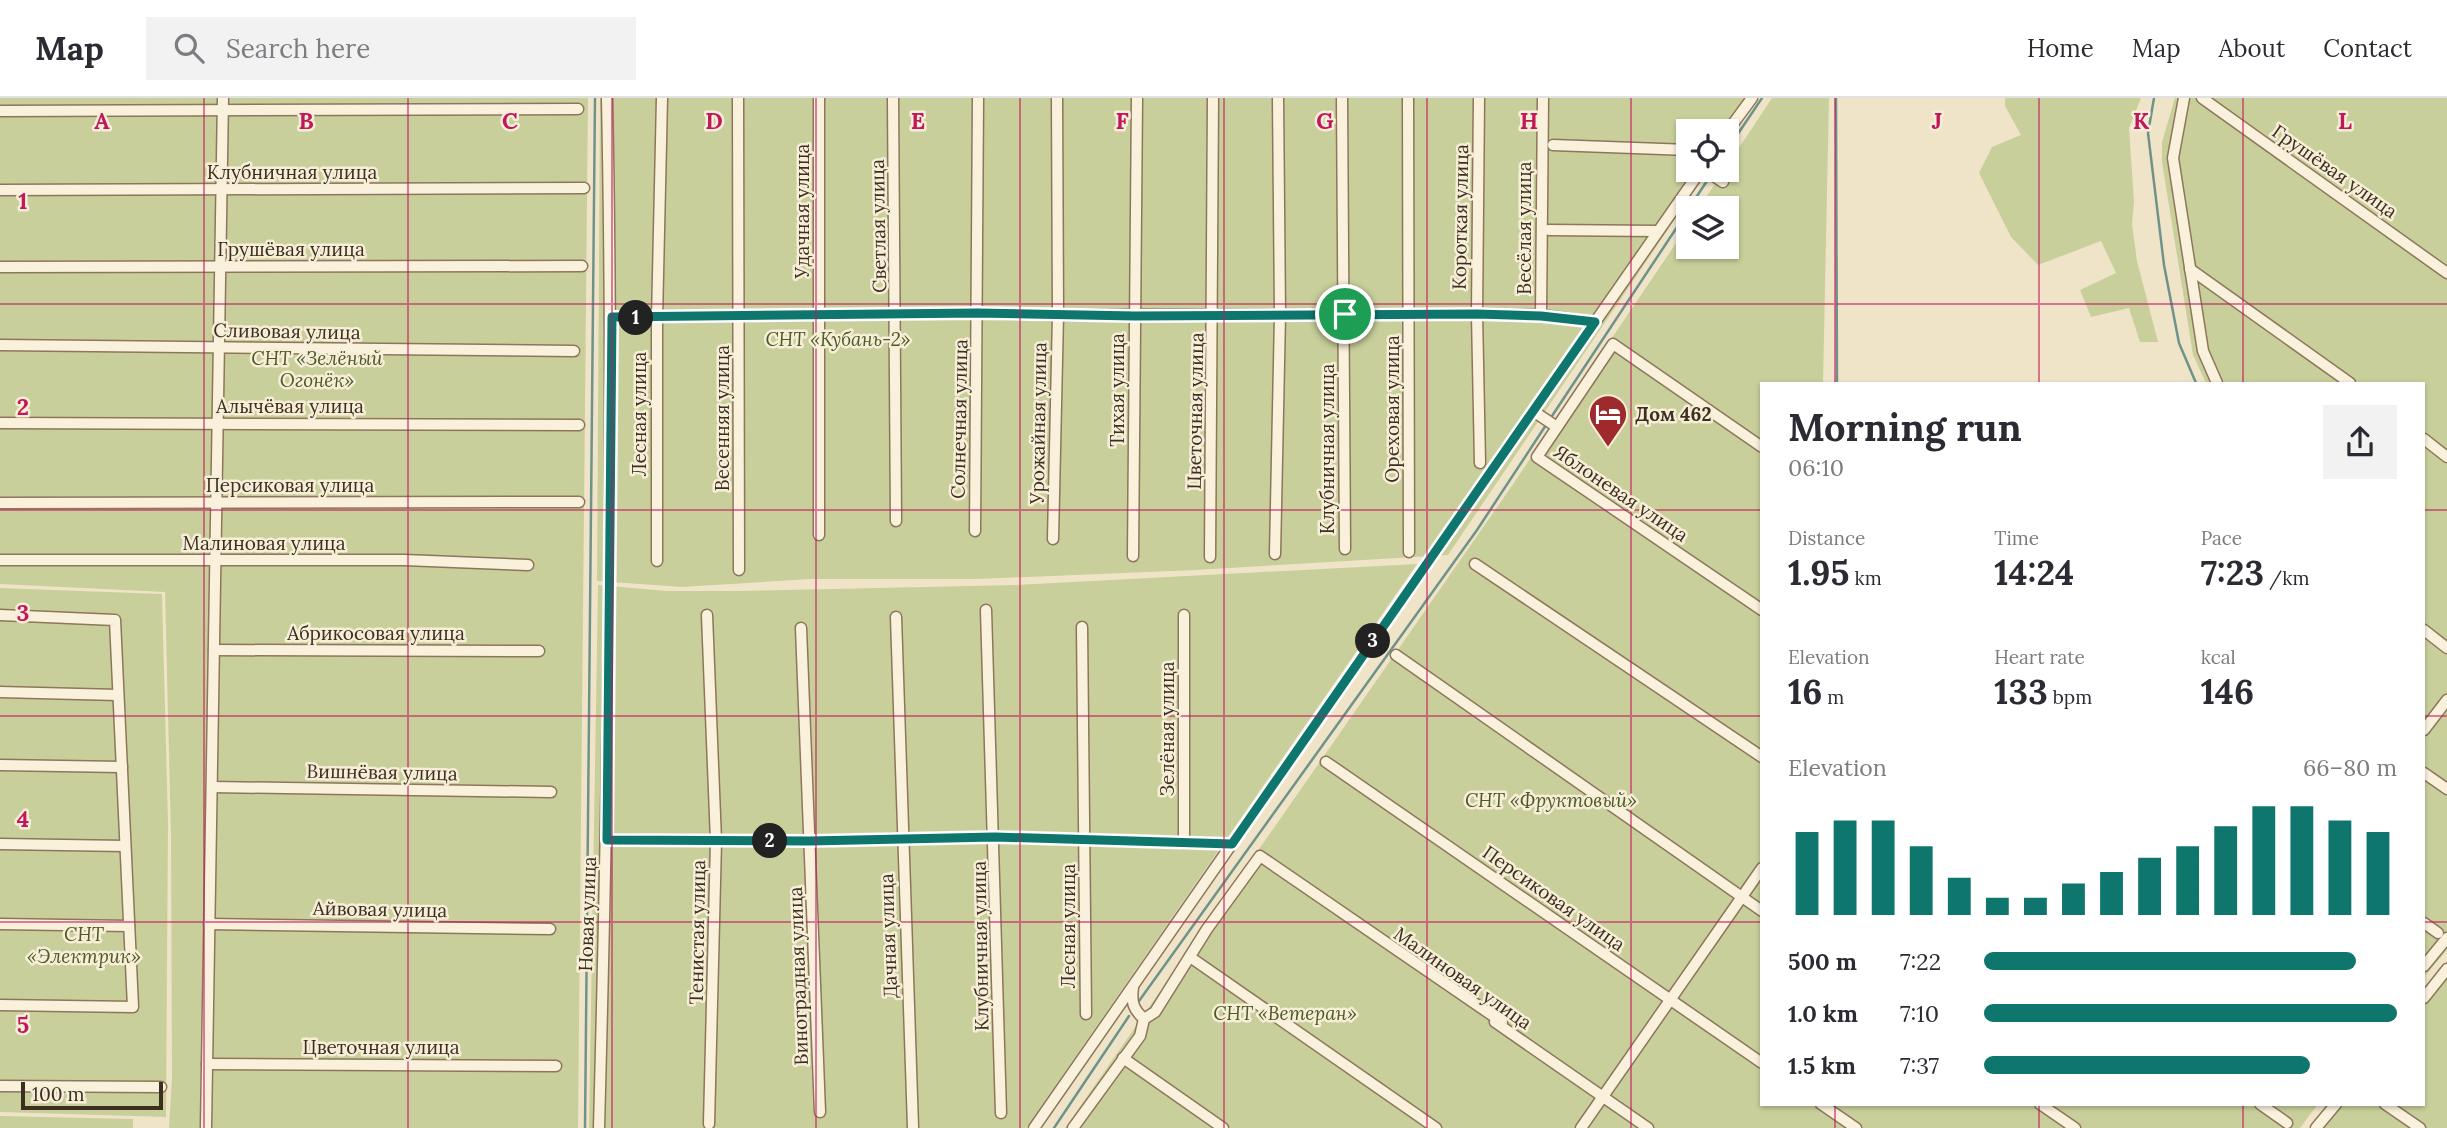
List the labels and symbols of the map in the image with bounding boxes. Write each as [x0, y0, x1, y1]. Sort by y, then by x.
text: A [94, 106, 110, 135]
text: B [298, 106, 314, 135]
text: C [502, 106, 518, 135]
text: D [705, 106, 723, 135]
text: E [911, 106, 925, 135]
text: F [1115, 106, 1129, 135]
text: G [1316, 106, 1334, 135]
text: H [1520, 106, 1538, 135]
text: J [1932, 106, 1942, 135]
text: K [2133, 106, 2150, 135]
text: L [2338, 106, 2352, 135]
street label: Грушёвая улица [2268, 119, 2402, 223]
street label: Удачная улица [790, 143, 814, 279]
street label: Короткая улица [1447, 144, 1473, 290]
street label: Светлая улица [865, 159, 891, 293]
street label: Клубничная улица [207, 160, 377, 184]
street label: Весёлая улица [1512, 161, 1536, 295]
text: 1 [18, 186, 28, 215]
street label: Грушёвая улица [217, 237, 365, 261]
pin [1315, 284, 1375, 344]
pin: 1 [618, 300, 654, 336]
street label: Сливовая улица [213, 318, 361, 344]
park label: СНТ «Кубань-2» [765, 327, 911, 351]
street label: Цветочная улица [1182, 332, 1208, 490]
street label: Тихая улица [1105, 333, 1129, 447]
street label: Ореховая улица [1380, 335, 1404, 483]
street label: Солнечная улица [946, 339, 972, 499]
street label: Урожайная улица [1025, 342, 1051, 505]
street label: Весенняя улица [710, 345, 734, 491]
park label: СНТ «Зелёный Огонёк» [251, 346, 383, 392]
street label: Лесная улица [627, 351, 651, 476]
street label: Клубничная улица [1315, 364, 1339, 534]
text: 2 [17, 392, 29, 421]
hotel icon: Дом 462 [1587, 393, 1629, 448]
street label: Алычёвая улица [215, 394, 364, 418]
place label: Дом 462 [1635, 402, 1712, 426]
street label: Яблоневая улица [1549, 439, 1693, 547]
street label: Персиковая улица [206, 473, 374, 497]
street label: Малиновая улица [182, 531, 346, 555]
text: 3 [17, 598, 29, 627]
street label: Абрикосовая улица [286, 621, 465, 645]
pin: 3 [1356, 624, 1390, 658]
street label: Зелёная улица [1155, 661, 1179, 797]
street label: Вишнёвая улица [306, 759, 458, 785]
park label: СНТ «Фруктовый» [1465, 788, 1637, 812]
text: 4 [17, 804, 29, 833]
pin: 2 [752, 824, 788, 858]
street label: Персиковая улица [1478, 840, 1630, 956]
street label: Новая улица [573, 856, 601, 972]
street label: Тенистая улица [684, 859, 710, 1004]
street label: Клубничная улица [967, 860, 993, 1031]
street label: Лесная улица [1056, 863, 1080, 988]
street label: Дачная улица [874, 873, 902, 999]
street label: Виноградная улица [783, 886, 813, 1066]
street label: Айвовая улица [312, 896, 448, 922]
street label: Малиновая улица [1389, 921, 1537, 1035]
park label: СНТ «Электрик» [27, 922, 141, 968]
park label: СНТ «Ветеран» [1213, 1001, 1357, 1025]
text: 5 [17, 1010, 29, 1039]
street label: Цветочная улица [302, 1035, 460, 1059]
scale bar [21, 1079, 163, 1111]

